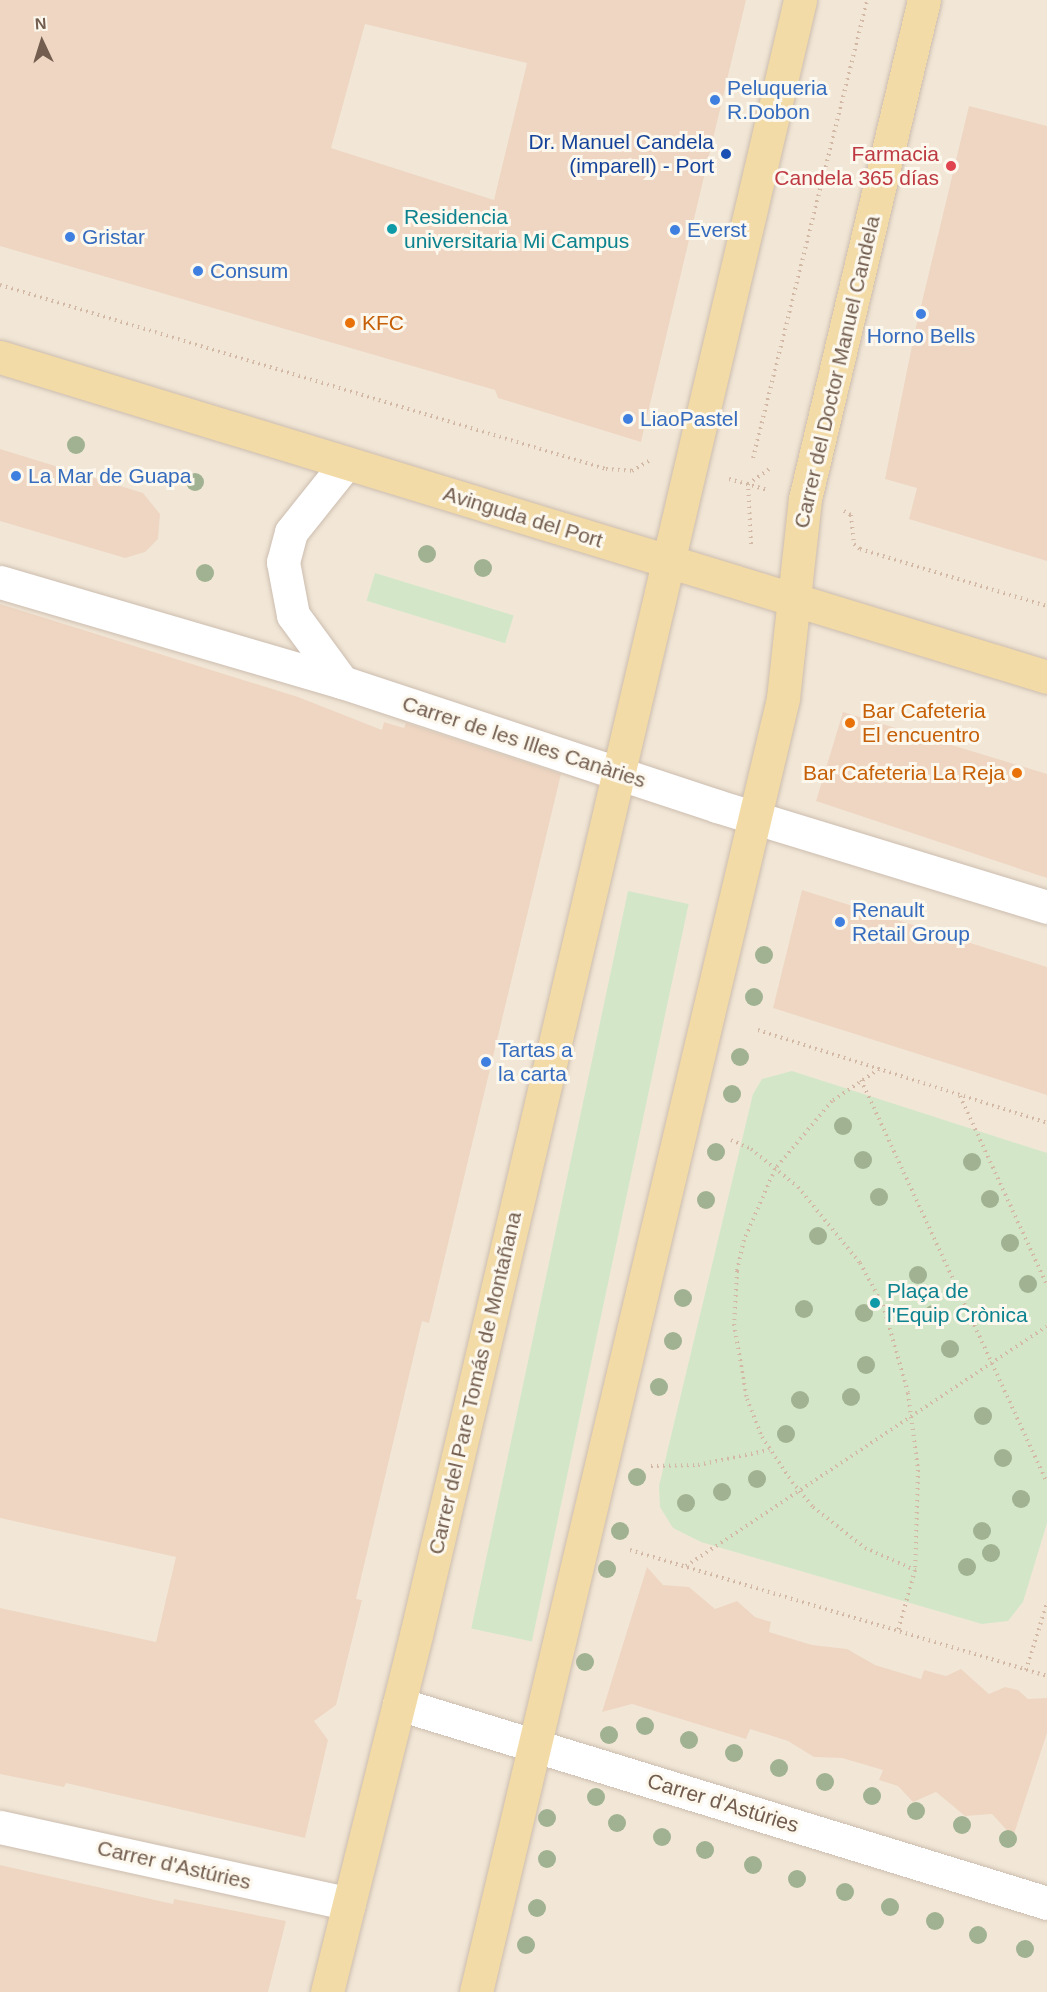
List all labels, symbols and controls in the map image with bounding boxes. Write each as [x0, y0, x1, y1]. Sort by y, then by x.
north arrow [12, 12, 72, 72]
text: N [34, 15, 47, 32]
place label: Peluqueria R.Dobon [727, 75, 827, 125]
marker: Peluqueria R.Dobon [708, 93, 722, 107]
place label: Dr. Manuel Candela (imparell) - Port [528, 129, 714, 179]
place label: Farmacia Candela 365 días [774, 141, 939, 191]
marker: Dr. Manuel Candela (imparell) - Port [719, 147, 733, 161]
marker: Farmacia Candela 365 días [944, 159, 958, 173]
place label: Residencia universitaria Mi Campus [404, 204, 629, 254]
street label: Carrer del Doctor Manuel Candela [789, 213, 885, 531]
place label: Everst [687, 217, 747, 243]
marker: Residencia universitaria Mi Campus [385, 222, 399, 236]
marker: Everst [668, 223, 682, 237]
place label: Gristar [82, 224, 145, 250]
marker: Gristar [63, 230, 77, 244]
place label: Consum [210, 258, 288, 284]
marker: Consum [191, 264, 205, 278]
marker: Horno Bells [914, 307, 928, 321]
place label: KFC [362, 310, 404, 336]
marker: KFC [343, 316, 357, 330]
place label: Horno Bells [867, 323, 975, 349]
place label: LiaoPastel [640, 406, 738, 432]
marker: LiaoPastel [621, 412, 635, 426]
place label: La Mar de Guapa [28, 463, 191, 489]
marker: La Mar de Guapa [9, 469, 23, 483]
street label: Avinguda del Port [440, 481, 606, 553]
street label: Carrer de les Illes Canàries [399, 691, 649, 793]
place label: Bar Cafeteria El encuentro [862, 698, 986, 748]
marker: Bar Cafeteria El encuentro [843, 716, 857, 730]
place label: Bar Cafeteria La Reja [803, 760, 1005, 786]
marker: Bar Cafeteria La Reja [1010, 766, 1024, 780]
place label: Renault Retail Group [852, 897, 970, 947]
marker: Renault Retail Group [833, 915, 847, 929]
place label: Tartas a la carta [498, 1037, 573, 1087]
marker: Tartas a la carta [479, 1055, 493, 1069]
street label: Carrer del Pare Tomás de Montañana [423, 1209, 527, 1557]
place label: Plaça de l'Equip Crònica [887, 1278, 1028, 1328]
marker: Plaça de l'Equip Crònica [868, 1296, 882, 1310]
street label: Carrer d'Astúries [644, 1768, 802, 1838]
street label: Carrer d'Astúries [95, 1835, 253, 1895]

